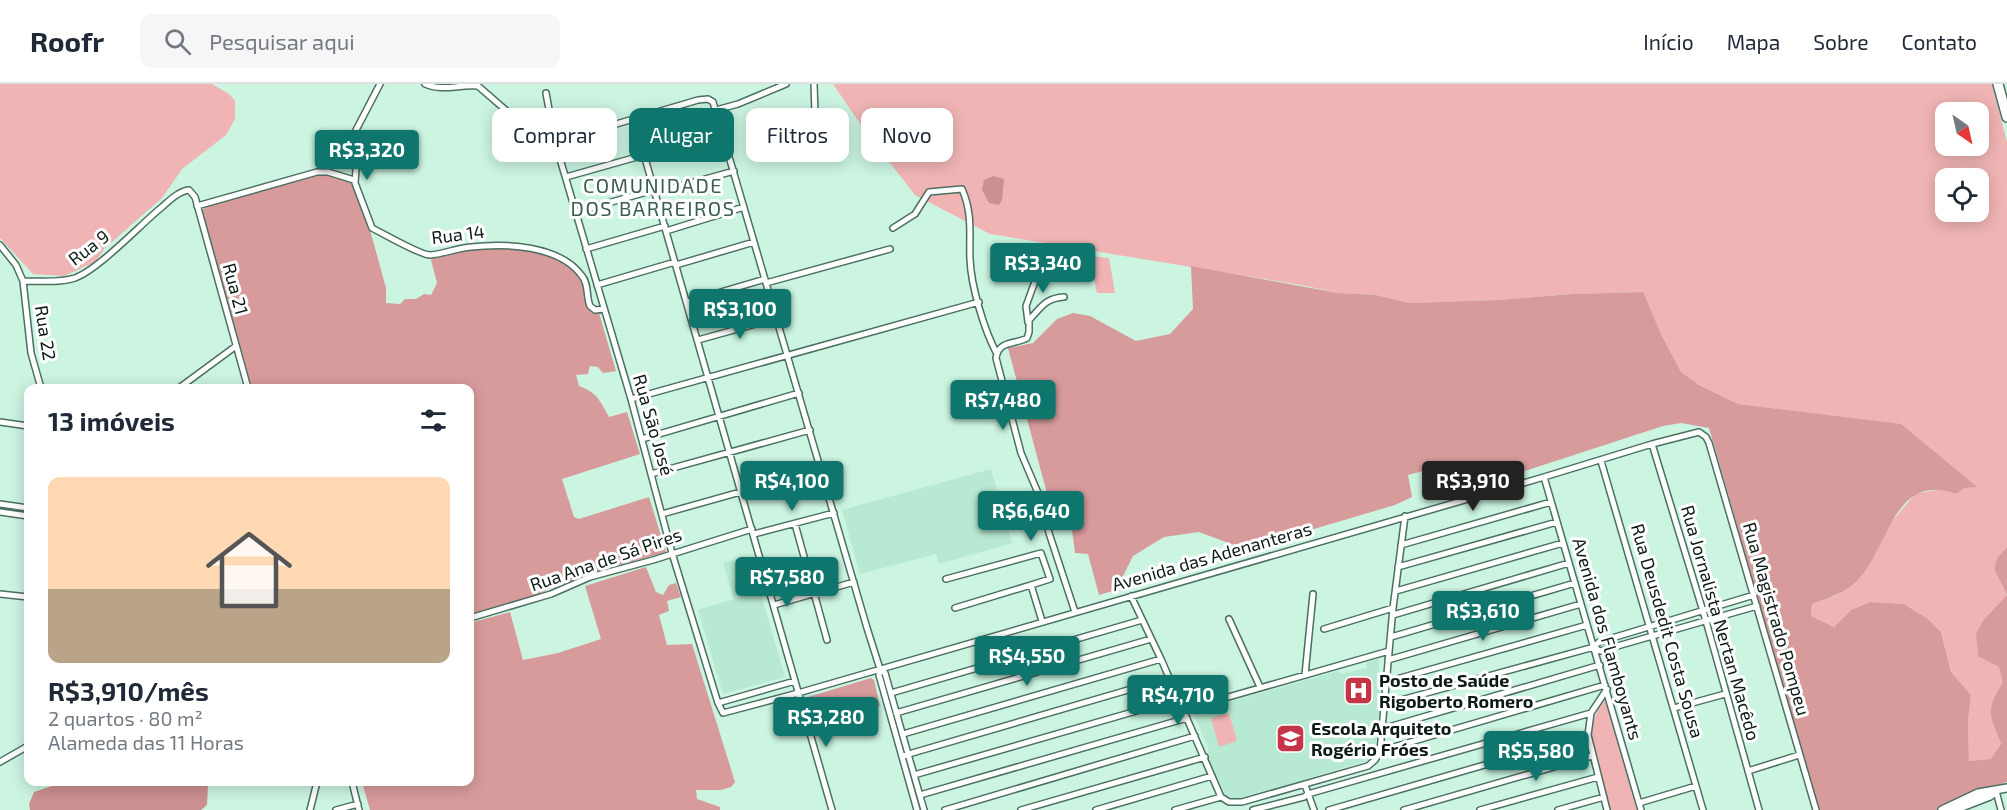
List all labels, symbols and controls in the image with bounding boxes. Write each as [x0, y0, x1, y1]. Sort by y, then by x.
search box [140, 14, 560, 68]
text: Roofr [30, 24, 104, 58]
icon: search [161, 25, 194, 58]
text: Pesquisar aqui [209, 28, 355, 54]
text: Início [1643, 29, 1694, 54]
text: Mapa [1727, 29, 1780, 54]
text: Sobre [1813, 29, 1868, 54]
text: Contato [1901, 29, 1977, 54]
north arrow [1935, 102, 1989, 156]
map controls [1935, 102, 1989, 222]
chip: Comprar [492, 108, 617, 162]
chip: Alugar [629, 108, 734, 162]
chip: Filtros [746, 108, 849, 162]
chip: Novo [861, 108, 953, 162]
pin: R$3,320 [312, 130, 422, 181]
text: R$3,320 [329, 137, 405, 161]
button: locate [1935, 168, 1989, 222]
district label: COMUNIDADE DOS BARREIROS [571, 173, 735, 220]
street label: Rua 14 [430, 220, 486, 248]
street label: Rua 9 [64, 225, 113, 270]
pin: R$3,340 [988, 243, 1098, 294]
text: R$3,340 [1004, 250, 1082, 274]
street label: Rua 21 [219, 261, 253, 317]
pin: R$3,100 [685, 289, 795, 340]
text: R$3,100 [703, 296, 777, 320]
street label: Rua 22 [31, 304, 61, 362]
street label: Rua São José [629, 372, 679, 478]
pin: R$7,480 [948, 380, 1058, 431]
text: R$7,480 [965, 387, 1041, 411]
icon: filters [417, 404, 450, 437]
text: 13 imóveis [48, 405, 175, 436]
pin: R$4,100 [737, 461, 847, 512]
pin: R$3,910 [1418, 461, 1528, 512]
text: R$4,100 [754, 468, 830, 492]
text: R$3,910 [1436, 468, 1510, 492]
pin: R$6,640 [976, 491, 1086, 542]
text: R$6,640 [992, 498, 1070, 522]
street label: Rua Jornalista Nertan Macêdo [1677, 502, 1765, 743]
icon: home [195, 516, 303, 624]
street label: Avenida das Adenanteras [1109, 517, 1314, 595]
street label: Rua Magistrado Pompeu [1739, 520, 1815, 718]
street label: Rua Deusdedit Costa Sousa [1627, 521, 1709, 740]
street label: Rua Ana de Sá Pires [527, 523, 685, 595]
street label: Avenida dos Flamboyants [1568, 535, 1647, 743]
pin: R$7,580 [732, 557, 842, 608]
text: R$7,580 [749, 564, 825, 588]
pin: R$3,610 [1428, 591, 1538, 642]
text: R$3,610 [1446, 598, 1520, 622]
pin: R$4,550 [972, 636, 1082, 687]
text: R$4,550 [989, 643, 1065, 667]
place label: Posto de Saúde Rigoberto Romero [1379, 669, 1533, 712]
text: R$3,910/mês [48, 675, 209, 706]
pin: R$4,710 [1123, 675, 1233, 726]
hospital icon: Posto de Saúde Rigoberto Romero [1342, 675, 1374, 707]
text: R$4,710 [1141, 682, 1215, 706]
pin: R$3,280 [771, 697, 881, 748]
text: R$3,280 [787, 704, 865, 728]
text: 2 quartos · 80 m² [48, 706, 203, 730]
place label: Escola Arquiteto Rogério Fróes [1311, 717, 1451, 760]
school or university icon: Escola Arquiteto Rogério Fróes [1274, 723, 1306, 755]
text: Alameda das 11 Horas [48, 730, 244, 754]
pin: R$5,580 [1481, 731, 1591, 782]
text: R$5,580 [1498, 738, 1574, 762]

